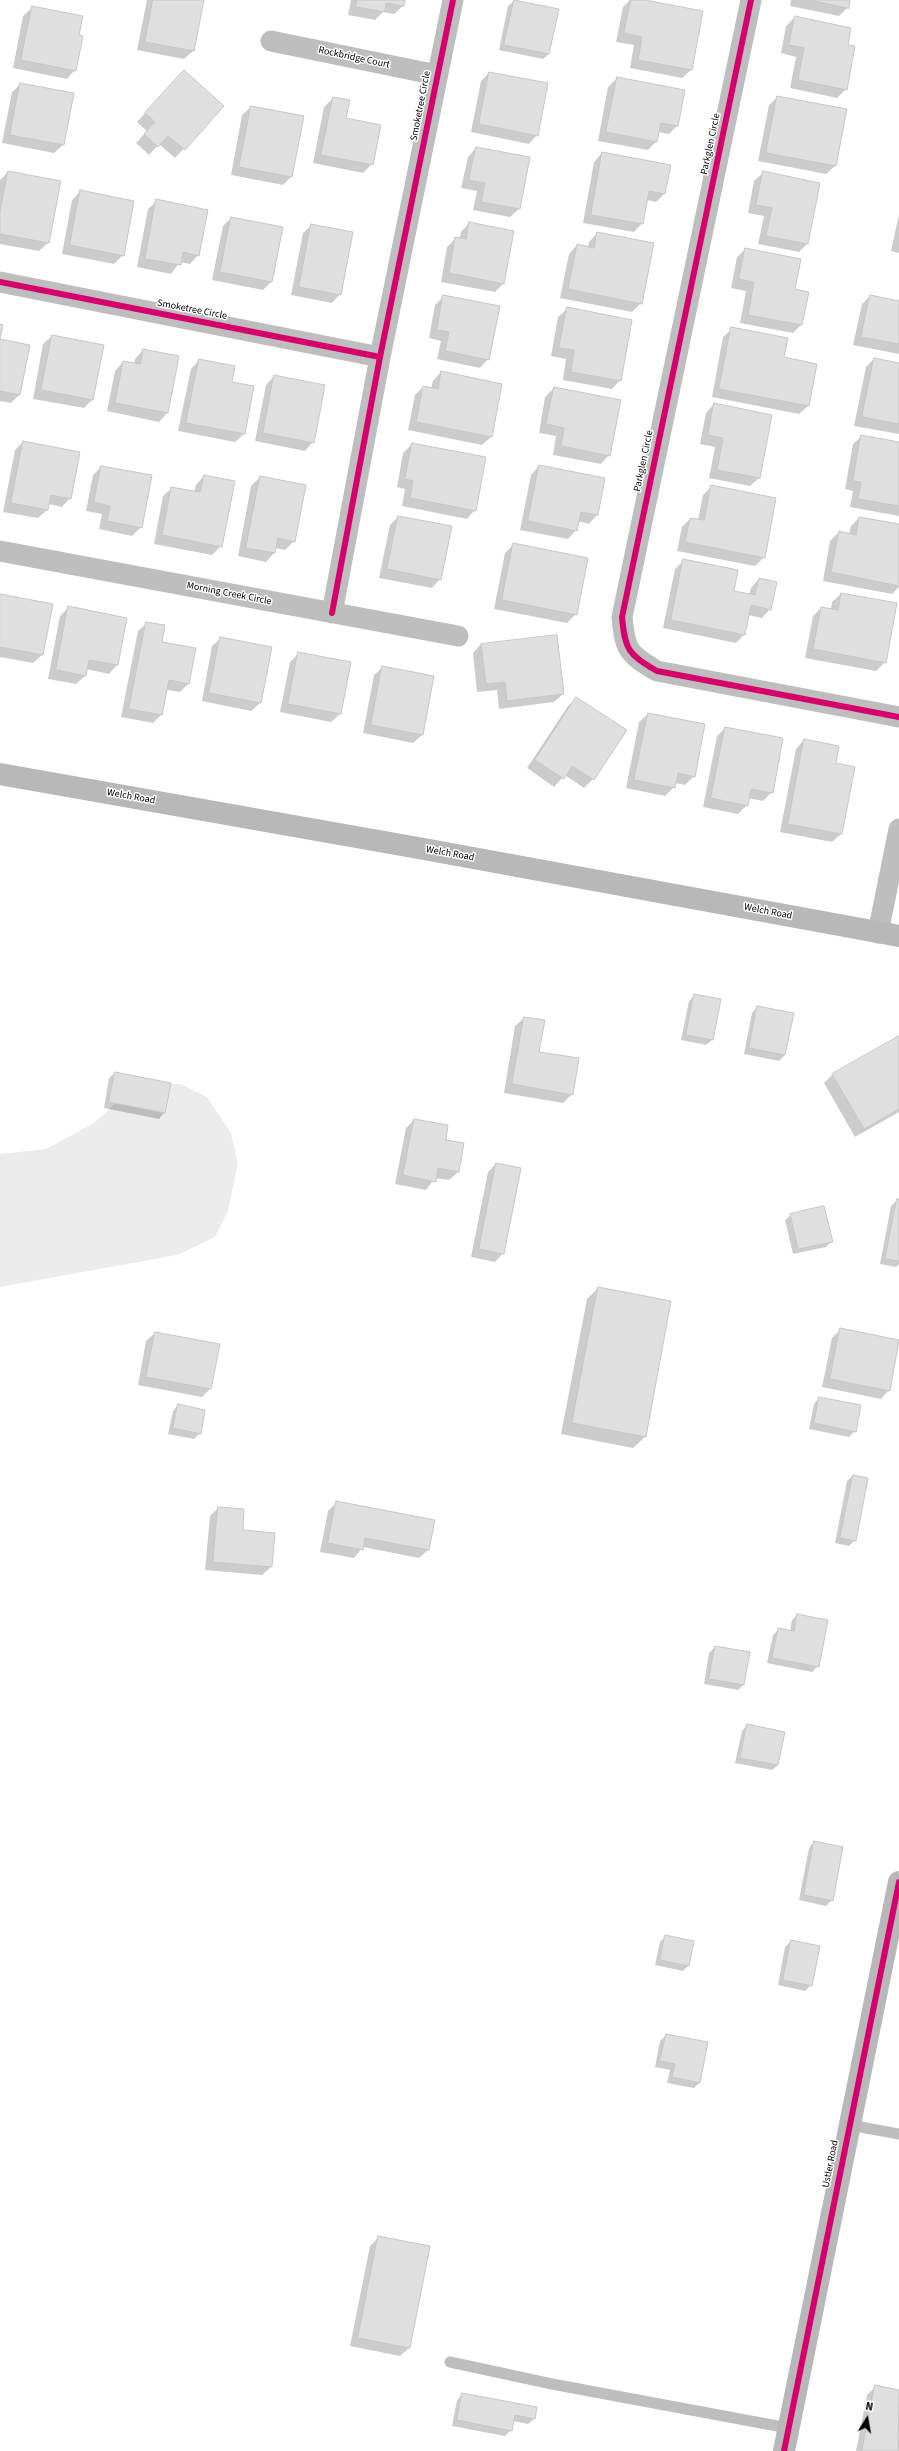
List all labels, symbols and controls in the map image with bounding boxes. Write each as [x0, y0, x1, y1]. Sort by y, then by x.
street label: Rockbridge Court [317, 45, 391, 71]
street label: Smoketree Circle [408, 70, 434, 142]
street label: Parkglen Circle [699, 112, 723, 176]
street label: Smoketree Circle [156, 297, 228, 323]
street label: Parkglen Circle [632, 429, 656, 493]
street label: Morning Creek Circle [186, 580, 272, 608]
street label: Welch Road [106, 787, 156, 807]
street label: Welch Road [425, 844, 475, 864]
street label: Welch Road [743, 901, 793, 923]
street label: Ustler Road [821, 2139, 841, 2189]
north arrow [847, 2399, 887, 2439]
text: N [864, 2399, 874, 2415]

